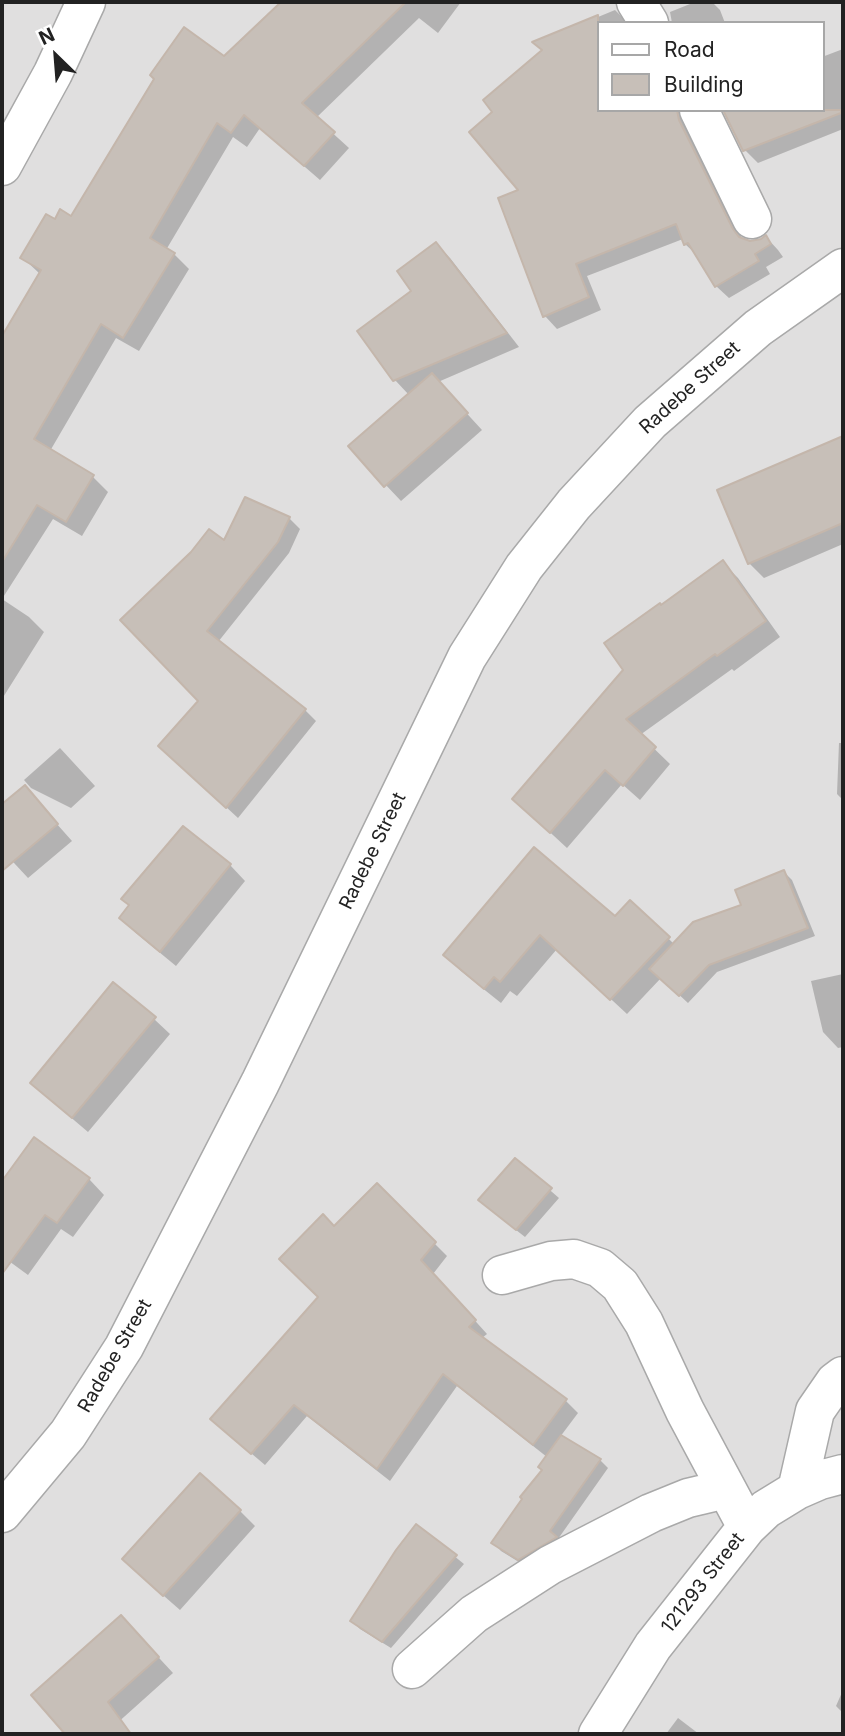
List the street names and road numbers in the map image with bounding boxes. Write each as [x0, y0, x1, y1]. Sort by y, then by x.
street label: Radebe Street [635, 337, 745, 439]
street label: Radebe Street [335, 789, 411, 913]
street label: Radebe Street [73, 1295, 157, 1417]
street label: 121293 Street [657, 1528, 749, 1638]

